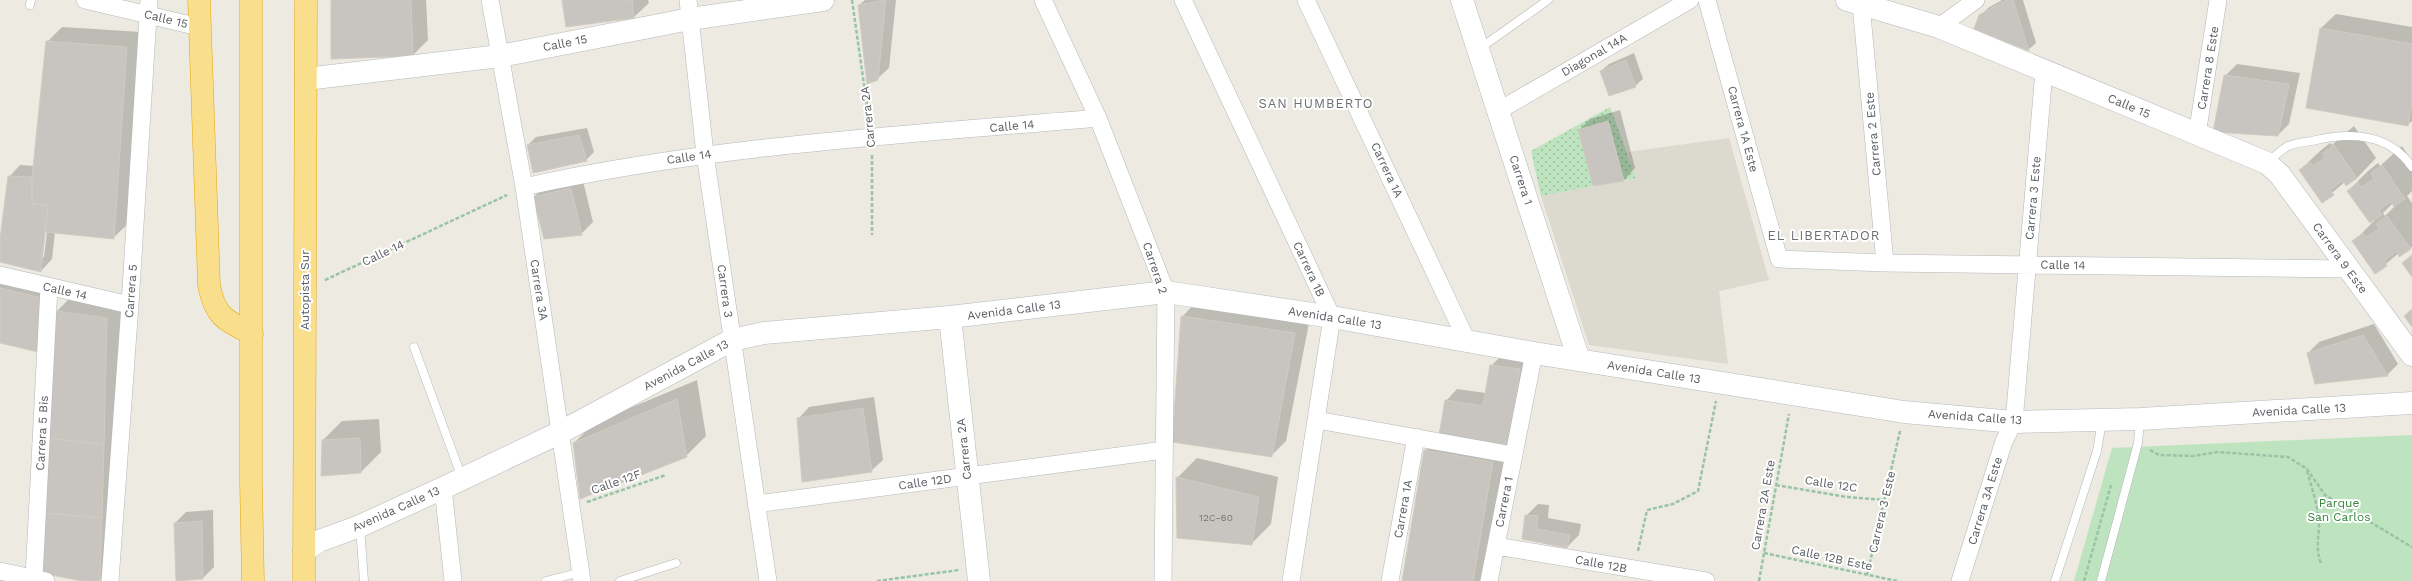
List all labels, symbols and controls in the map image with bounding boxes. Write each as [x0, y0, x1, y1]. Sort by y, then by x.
street label: Calle 15 [143, 7, 189, 31]
street label: Carrera 8 Este [2194, 25, 2222, 111]
street label: Diagonal 14A [1559, 31, 1629, 79]
street label: Calle 15 [542, 32, 588, 54]
street label: Carrera 1A Este [1725, 84, 1761, 174]
street label: Carrera 2A [858, 85, 878, 148]
street label: Calle 15 [2106, 91, 2152, 121]
street label: Carrera 2 Este [1862, 92, 1884, 176]
district label: SAN HUMBERTO [1258, 96, 1374, 111]
street label: Calle 14 [989, 117, 1035, 135]
street label: Carrera 1A [1368, 140, 1406, 200]
street label: Calle 14 [666, 147, 712, 167]
street label: Carrera 1 [1506, 153, 1536, 207]
street label: Carrera 3 Este [2022, 156, 2044, 240]
street label: Carrera 9 Este [2310, 220, 2370, 296]
district label: EL LIBERTADOR [1768, 228, 1880, 243]
street label: Calle 14 [360, 237, 406, 269]
street label: Carrera 1B [1290, 239, 1328, 299]
street label: Carrera 2 [1140, 240, 1170, 296]
street label: Autopista Sur [298, 250, 312, 330]
street label: Carrera 3A [527, 258, 551, 322]
street label: Calle 14 [2040, 258, 2086, 272]
street label: Carrera 3 [714, 263, 736, 319]
street label: Carrera 5 [122, 264, 140, 318]
street label: Calle 14 [41, 279, 89, 303]
street label: Avenida Calle 13 [966, 297, 1062, 323]
street label: Avenida Calle 13 [1287, 304, 1383, 332]
street label: Avenida Calle 13 [641, 337, 731, 393]
street label: Avenida Calle 13 [1606, 358, 1702, 386]
street label: Carrera 5 Bis [33, 395, 51, 471]
street label: Avenida Calle 13 [2252, 401, 2346, 419]
street label: Avenida Calle 13 [1927, 407, 2023, 427]
street label: Carrera 2A [954, 417, 974, 480]
street label: Carrera 3A Este [1965, 455, 2005, 547]
street label: Carrera 2A Este [1748, 459, 1778, 551]
street label: Calle 12F [589, 467, 643, 497]
street label: Carrera 3 Este [1866, 469, 1898, 554]
street label: Calle 12D [898, 471, 952, 493]
street label: Calle 12C [1804, 473, 1858, 495]
street label: Carrera 1 [1492, 475, 1516, 529]
street label: Carrera 1A [1391, 479, 1415, 539]
street label: Avenida Calle 13 [350, 483, 442, 535]
park label: Parque San Carlos [2307, 496, 2371, 524]
house number: 12C-60 [1199, 512, 1233, 523]
street label: Calle 12B Este [1790, 543, 1874, 573]
street label: Calle 12B [1574, 553, 1628, 575]

